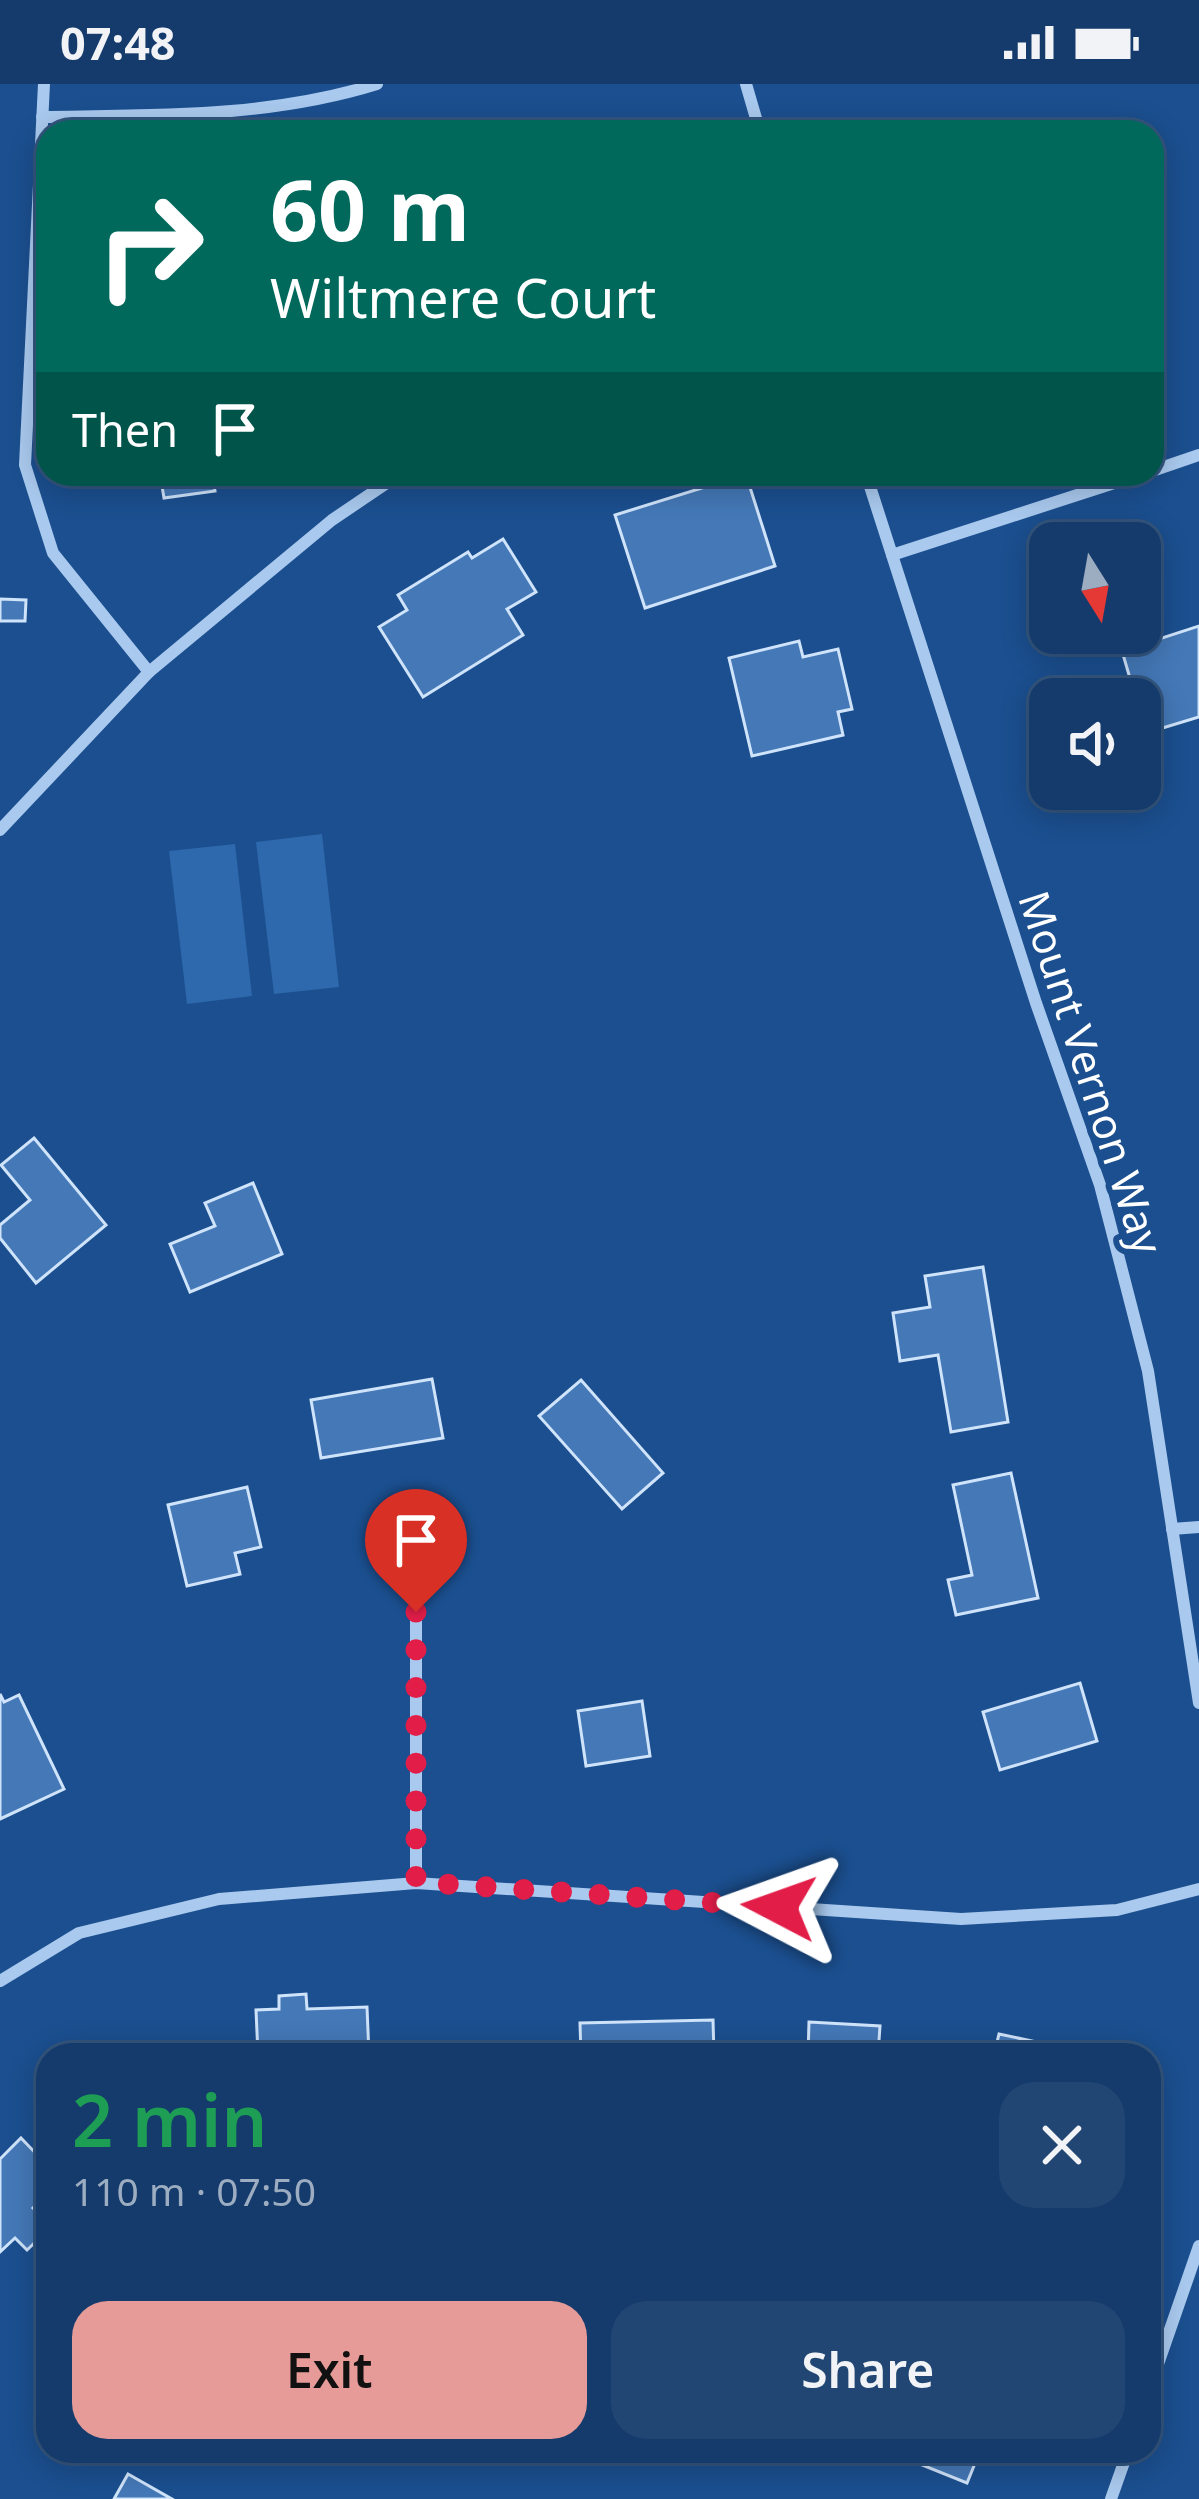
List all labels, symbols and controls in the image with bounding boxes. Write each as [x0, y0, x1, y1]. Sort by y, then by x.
text: 07:48 [60, 12, 176, 73]
text: 60 m [270, 151, 470, 266]
icon: right [72, 168, 228, 324]
text: Wiltmere Court [270, 260, 656, 334]
icon: arrive [202, 396, 268, 462]
text: Then [72, 399, 178, 460]
north arrow [1029, 522, 1161, 654]
map controls [1029, 522, 1161, 810]
button: sound [1029, 678, 1161, 810]
street label: Mount Vernon Way [1006, 883, 1178, 1261]
pin [365, 1489, 467, 1612]
icon: arrive [383, 1507, 449, 1573]
position arrow [716, 1844, 842, 1970]
text: 2 min [72, 2070, 267, 2168]
button: close [999, 2082, 1125, 2208]
text: 110 m · 07:50 [72, 2164, 316, 2217]
button: Exit [72, 2301, 587, 2439]
button: Share [611, 2301, 1125, 2439]

